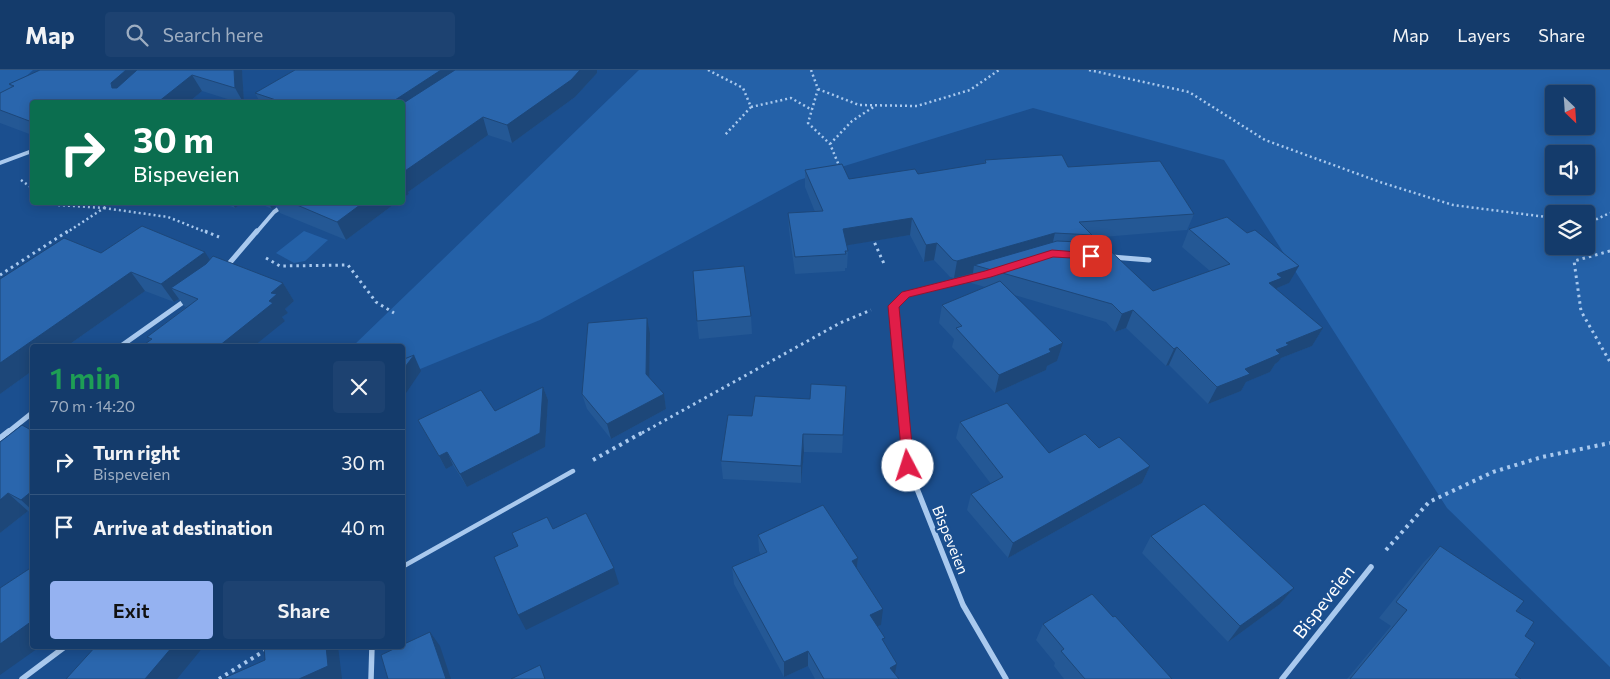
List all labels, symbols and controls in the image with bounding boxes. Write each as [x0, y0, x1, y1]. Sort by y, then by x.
search box [105, 12, 455, 57]
text: Map [25, 20, 75, 49]
icon: search [123, 21, 151, 49]
text: Search here [163, 23, 263, 46]
text: Map [1392, 24, 1429, 46]
text: Layers [1457, 24, 1510, 46]
text: Share [1538, 24, 1585, 46]
north arrow [1545, 85, 1595, 135]
map controls [1545, 85, 1595, 255]
text: 30 m [133, 117, 214, 160]
icon: right [50, 120, 115, 185]
button: sound [1545, 145, 1595, 195]
text: Bispeveien [133, 160, 240, 187]
button: layers [1545, 205, 1595, 255]
pin [1070, 235, 1112, 277]
icon: arrive [1077, 242, 1105, 270]
text: 1 min [50, 358, 121, 395]
button: close [333, 361, 385, 413]
text: 70 m · 14:20 [50, 396, 135, 415]
position arrow [881, 439, 933, 491]
text: Turn right [93, 441, 180, 464]
icon: right [50, 448, 78, 476]
text: 30 m [342, 451, 385, 474]
text: Bispeveien [93, 464, 171, 483]
street label: Bispeveien [929, 503, 973, 577]
icon: arrive [50, 513, 78, 541]
text: Arrive at destination [93, 516, 273, 539]
text: 40 m [341, 516, 385, 539]
street label: Bispeveien [1288, 560, 1359, 643]
button: Exit [50, 581, 213, 639]
button: Share [223, 581, 385, 639]

